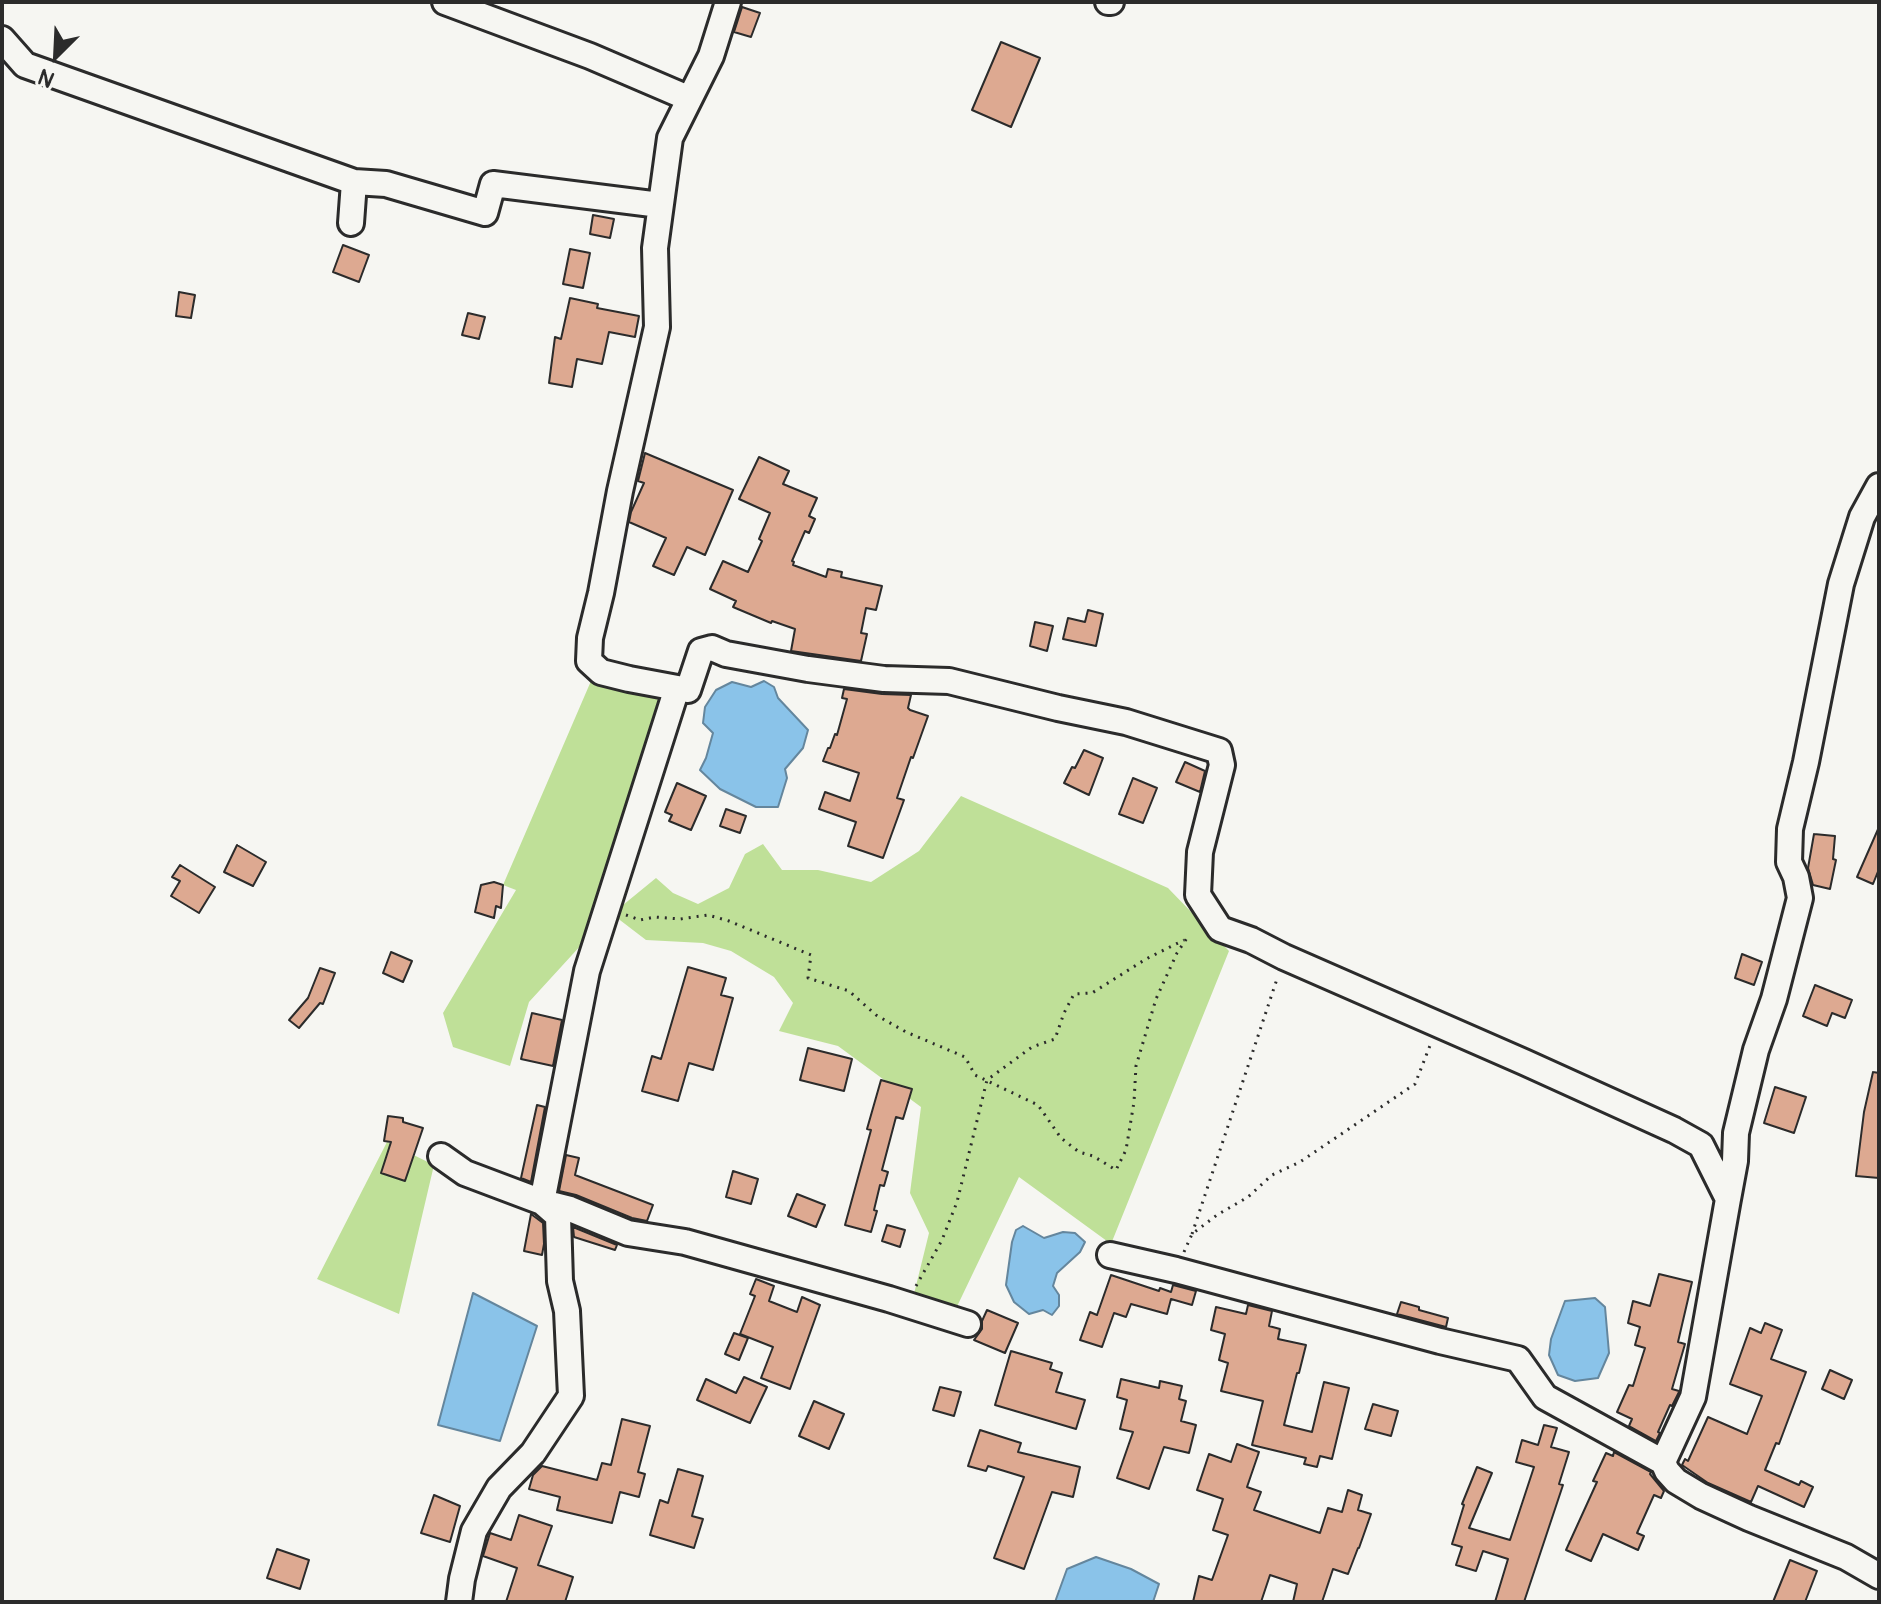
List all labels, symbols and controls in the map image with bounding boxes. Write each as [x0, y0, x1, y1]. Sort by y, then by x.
north arrow [16, 16, 96, 96]
text: N [34, 62, 59, 94]

